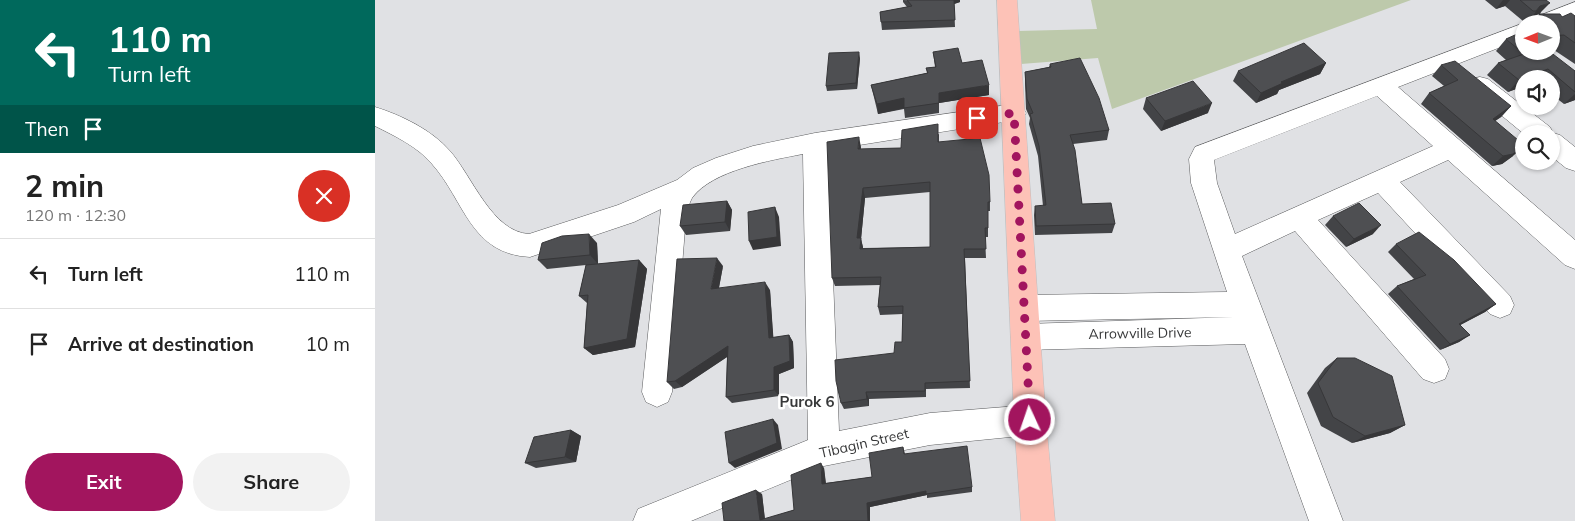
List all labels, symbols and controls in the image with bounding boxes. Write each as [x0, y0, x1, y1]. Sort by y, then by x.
north arrow [1515, 15, 1560, 60]
map controls [1515, 15, 1560, 170]
text: 110 m [108, 17, 212, 61]
icon: left [25, 20, 90, 85]
text: Turn left [108, 60, 191, 88]
button: sound [1515, 70, 1560, 115]
pin [956, 97, 998, 139]
icon: arrive [963, 104, 991, 132]
icon: arrive [79, 115, 107, 143]
text: Then [25, 117, 69, 141]
button: search [1515, 125, 1560, 170]
text: 2 min [25, 167, 104, 205]
button: close [298, 170, 350, 222]
text: 120 m · 12:30 [25, 205, 126, 225]
icon: left [25, 260, 53, 288]
text: Turn left [68, 262, 143, 286]
text: 110 m [294, 262, 350, 286]
street label: Arrowville Drive [1088, 323, 1192, 343]
icon: arrive [25, 330, 53, 358]
text: Arrive at destination [68, 332, 254, 356]
text: 10 m [306, 332, 350, 356]
district label: Purok 6 [780, 392, 834, 411]
position arrow [1003, 393, 1055, 445]
street label: Tibagin Street [818, 424, 910, 462]
button: Exit [25, 453, 183, 511]
button: Share [193, 453, 350, 511]

